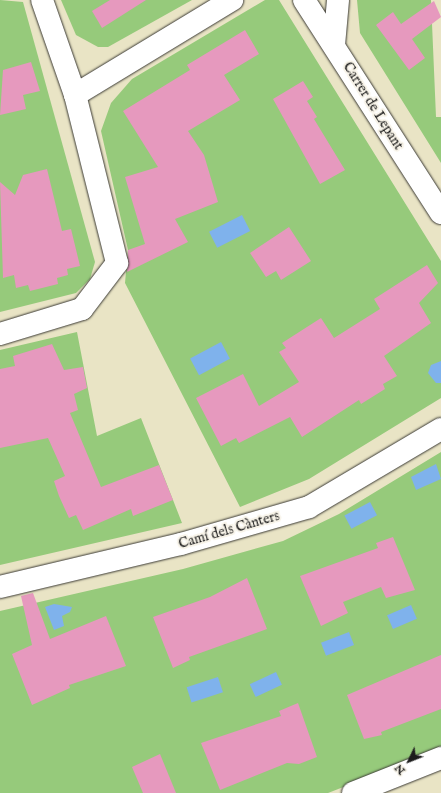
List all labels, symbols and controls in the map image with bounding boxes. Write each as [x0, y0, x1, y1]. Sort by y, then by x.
street label: Carrer de Lepant [339, 59, 407, 153]
street label: Camí dels Cànters [177, 508, 281, 552]
north arrow [389, 741, 429, 781]
text: N [392, 761, 409, 777]

